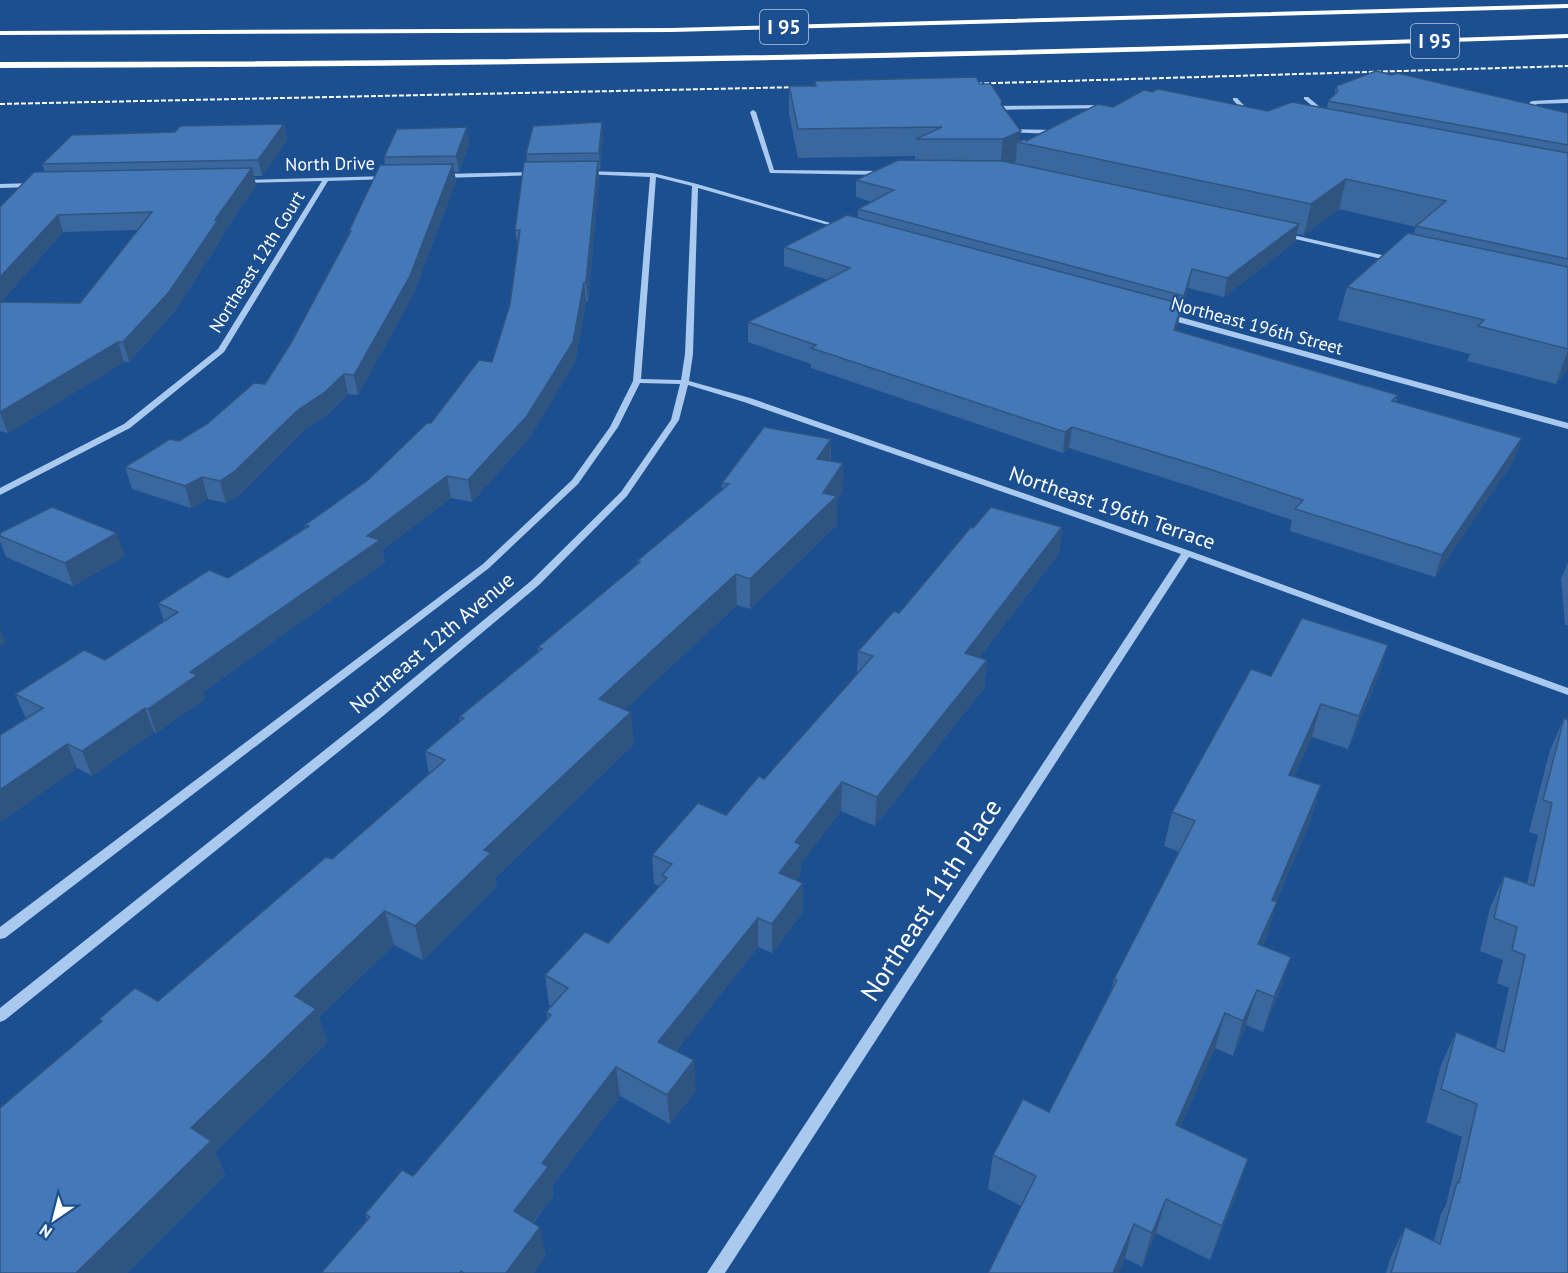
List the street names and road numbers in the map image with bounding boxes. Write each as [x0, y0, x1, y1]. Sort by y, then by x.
road number: I 95 [760, 10, 808, 44]
road number: I 95 [1411, 24, 1459, 58]
street label: North Drive [285, 151, 375, 176]
street label: Northeast 12th Court [204, 186, 310, 337]
street label: Northeast 196th Street [1169, 291, 1346, 360]
street label: Northeast 196th Terrace [1006, 460, 1219, 556]
street label: Northeast 12th Avenue [344, 566, 519, 719]
street label: Northeast 11th Place [853, 792, 1008, 1007]

